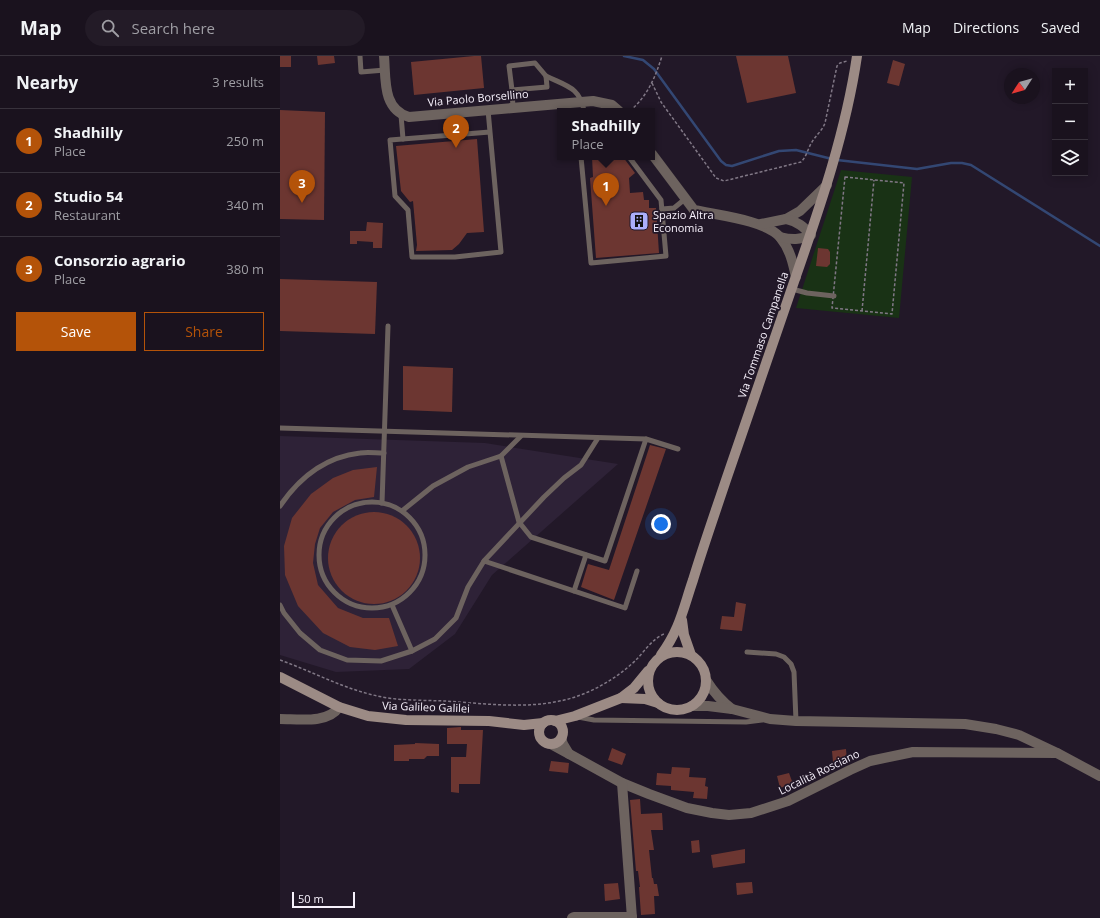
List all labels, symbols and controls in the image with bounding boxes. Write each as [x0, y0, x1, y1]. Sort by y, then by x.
search box [85, 10, 365, 46]
text: Map [20, 15, 61, 41]
icon: search [99, 17, 121, 39]
text: Search here [131, 18, 215, 38]
text: Map [902, 18, 931, 37]
text: Directions [953, 18, 1019, 37]
text: Saved [1041, 18, 1080, 37]
north arrow [1004, 68, 1040, 104]
map controls [1052, 68, 1088, 176]
button: + [1052, 68, 1088, 104]
text: Nearby [16, 71, 78, 94]
text: 3 results [212, 73, 264, 91]
street label: Via Paolo Borsellino [427, 86, 529, 109]
button: − [1052, 104, 1088, 140]
popup [557, 108, 655, 160]
pin: 2 [443, 115, 469, 148]
text: Shadhilly [572, 115, 640, 135]
text: Shadhilly [54, 122, 123, 142]
text: 1 [25, 132, 33, 150]
text: 250 m [226, 132, 264, 150]
text: Place [572, 135, 603, 153]
button: layers [1052, 140, 1088, 176]
text: Place [54, 142, 86, 160]
pin: 3 [289, 170, 315, 203]
pin: 1 [593, 173, 619, 206]
text: Studio 54 [54, 186, 123, 206]
text: 2 [25, 196, 33, 214]
text: 340 m [226, 196, 264, 214]
text: Restaurant [54, 206, 121, 224]
place label: Spazio Altra Economia [653, 207, 714, 235]
building icon: Spazio Altra Economia [628, 210, 650, 232]
text: Consorzio agrario [54, 250, 185, 270]
text: 3 [25, 260, 33, 278]
text: 380 m [226, 260, 264, 278]
text: Place [54, 270, 86, 288]
street label: Via Tommaso Campanella [734, 270, 791, 400]
button: Save [16, 312, 136, 351]
button: Share [144, 312, 264, 351]
your location [651, 514, 671, 534]
street label: Via Galileo Galilei [382, 697, 470, 716]
street label: Località Rosciano [776, 745, 862, 798]
scale bar [292, 890, 355, 909]
text: 50 m [298, 891, 324, 906]

